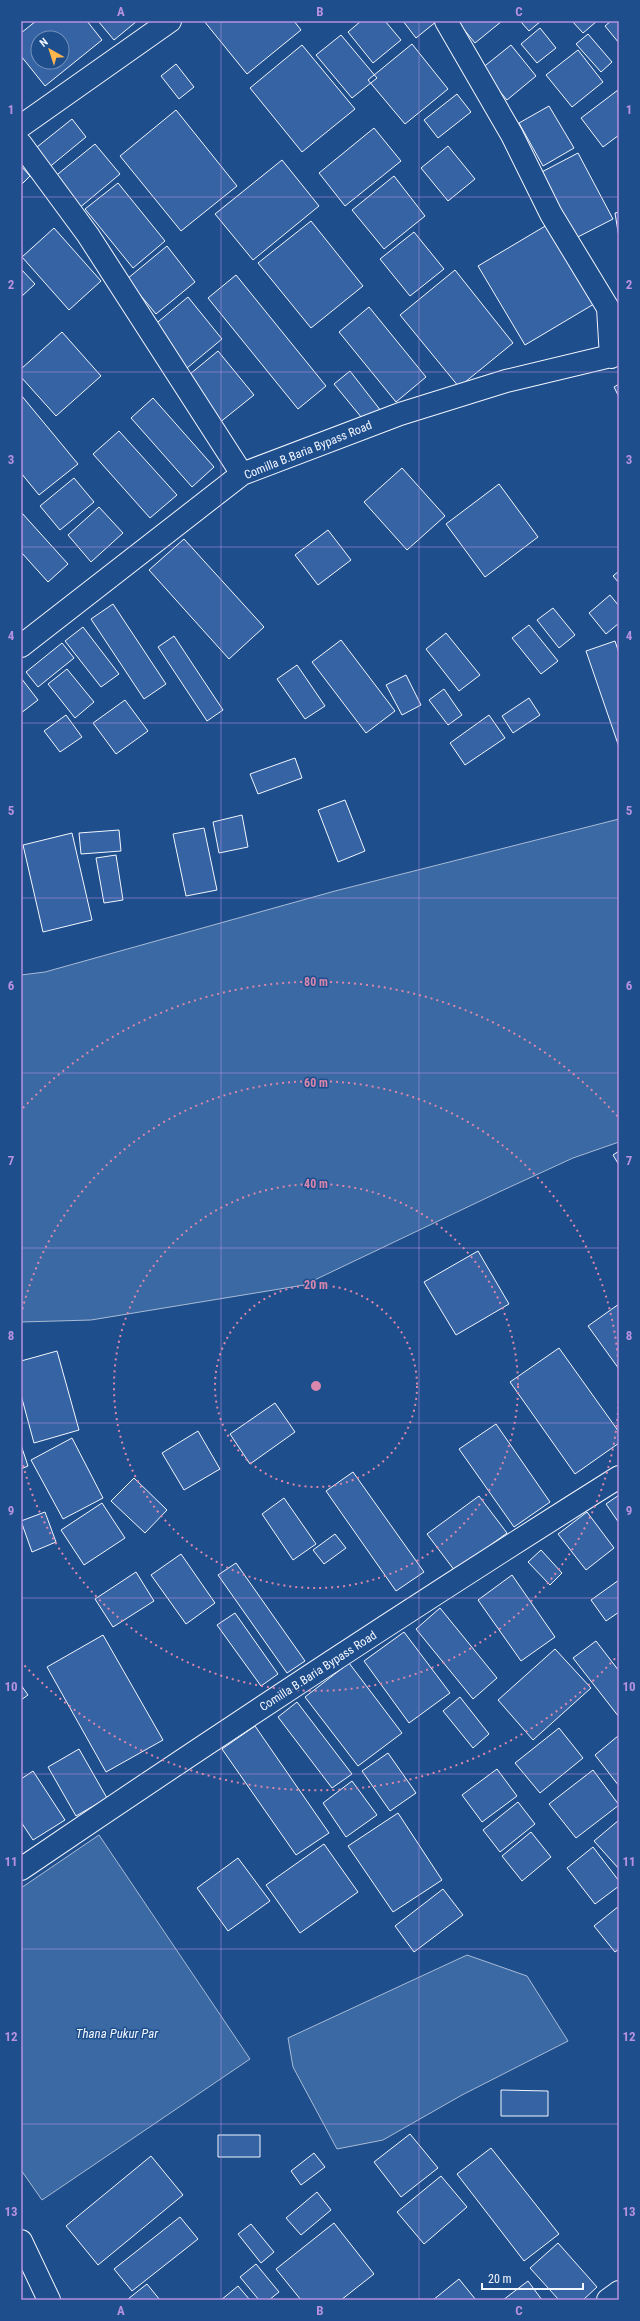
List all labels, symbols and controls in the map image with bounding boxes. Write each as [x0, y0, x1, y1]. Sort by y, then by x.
text: A [117, 4, 125, 19]
text: B [316, 4, 324, 19]
text: C [515, 4, 523, 19]
north arrow [30, 30, 70, 70]
text: N [37, 35, 51, 50]
text: 1 [8, 102, 14, 117]
text: 1 [626, 102, 632, 117]
text: 2 [8, 277, 15, 292]
text: 2 [626, 277, 633, 292]
street label: Comilla B.Baria Bypass Road [242, 418, 374, 482]
text: 3 [8, 452, 14, 467]
text: 3 [626, 452, 632, 467]
text: 4 [8, 628, 15, 643]
text: 4 [626, 628, 633, 643]
text: 5 [8, 803, 15, 818]
text: 5 [626, 803, 633, 818]
text: 80 m [304, 975, 328, 989]
text: 6 [8, 978, 15, 993]
text: 6 [626, 978, 633, 993]
text: 60 m [304, 1076, 328, 1090]
text: 7 [8, 1153, 15, 1168]
text: 7 [626, 1153, 633, 1168]
text: 40 m [304, 1177, 328, 1191]
text: 20 m [304, 1278, 328, 1292]
text: 8 [8, 1328, 14, 1343]
text: 8 [626, 1328, 632, 1343]
centre of rings [309, 1379, 323, 1393]
text: 9 [8, 1503, 14, 1518]
text: 9 [626, 1503, 632, 1518]
street label: Comilla B.Baria Bypass Road [257, 1628, 379, 1714]
text: 10 [4, 1679, 18, 1694]
text: 10 [622, 1679, 636, 1694]
text: 11 [4, 1854, 18, 1869]
text: 11 [622, 1854, 636, 1869]
water label: Thana Pukur Par [76, 2026, 159, 2041]
text: 12 [4, 2029, 18, 2044]
text: 12 [622, 2029, 636, 2044]
text: 13 [4, 2204, 18, 2219]
text: 13 [622, 2204, 636, 2219]
scale bar [482, 2265, 583, 2291]
text: 20 m [488, 2272, 512, 2286]
text: A [117, 2303, 125, 2318]
text: B [316, 2303, 324, 2318]
text: C [515, 2303, 523, 2318]

